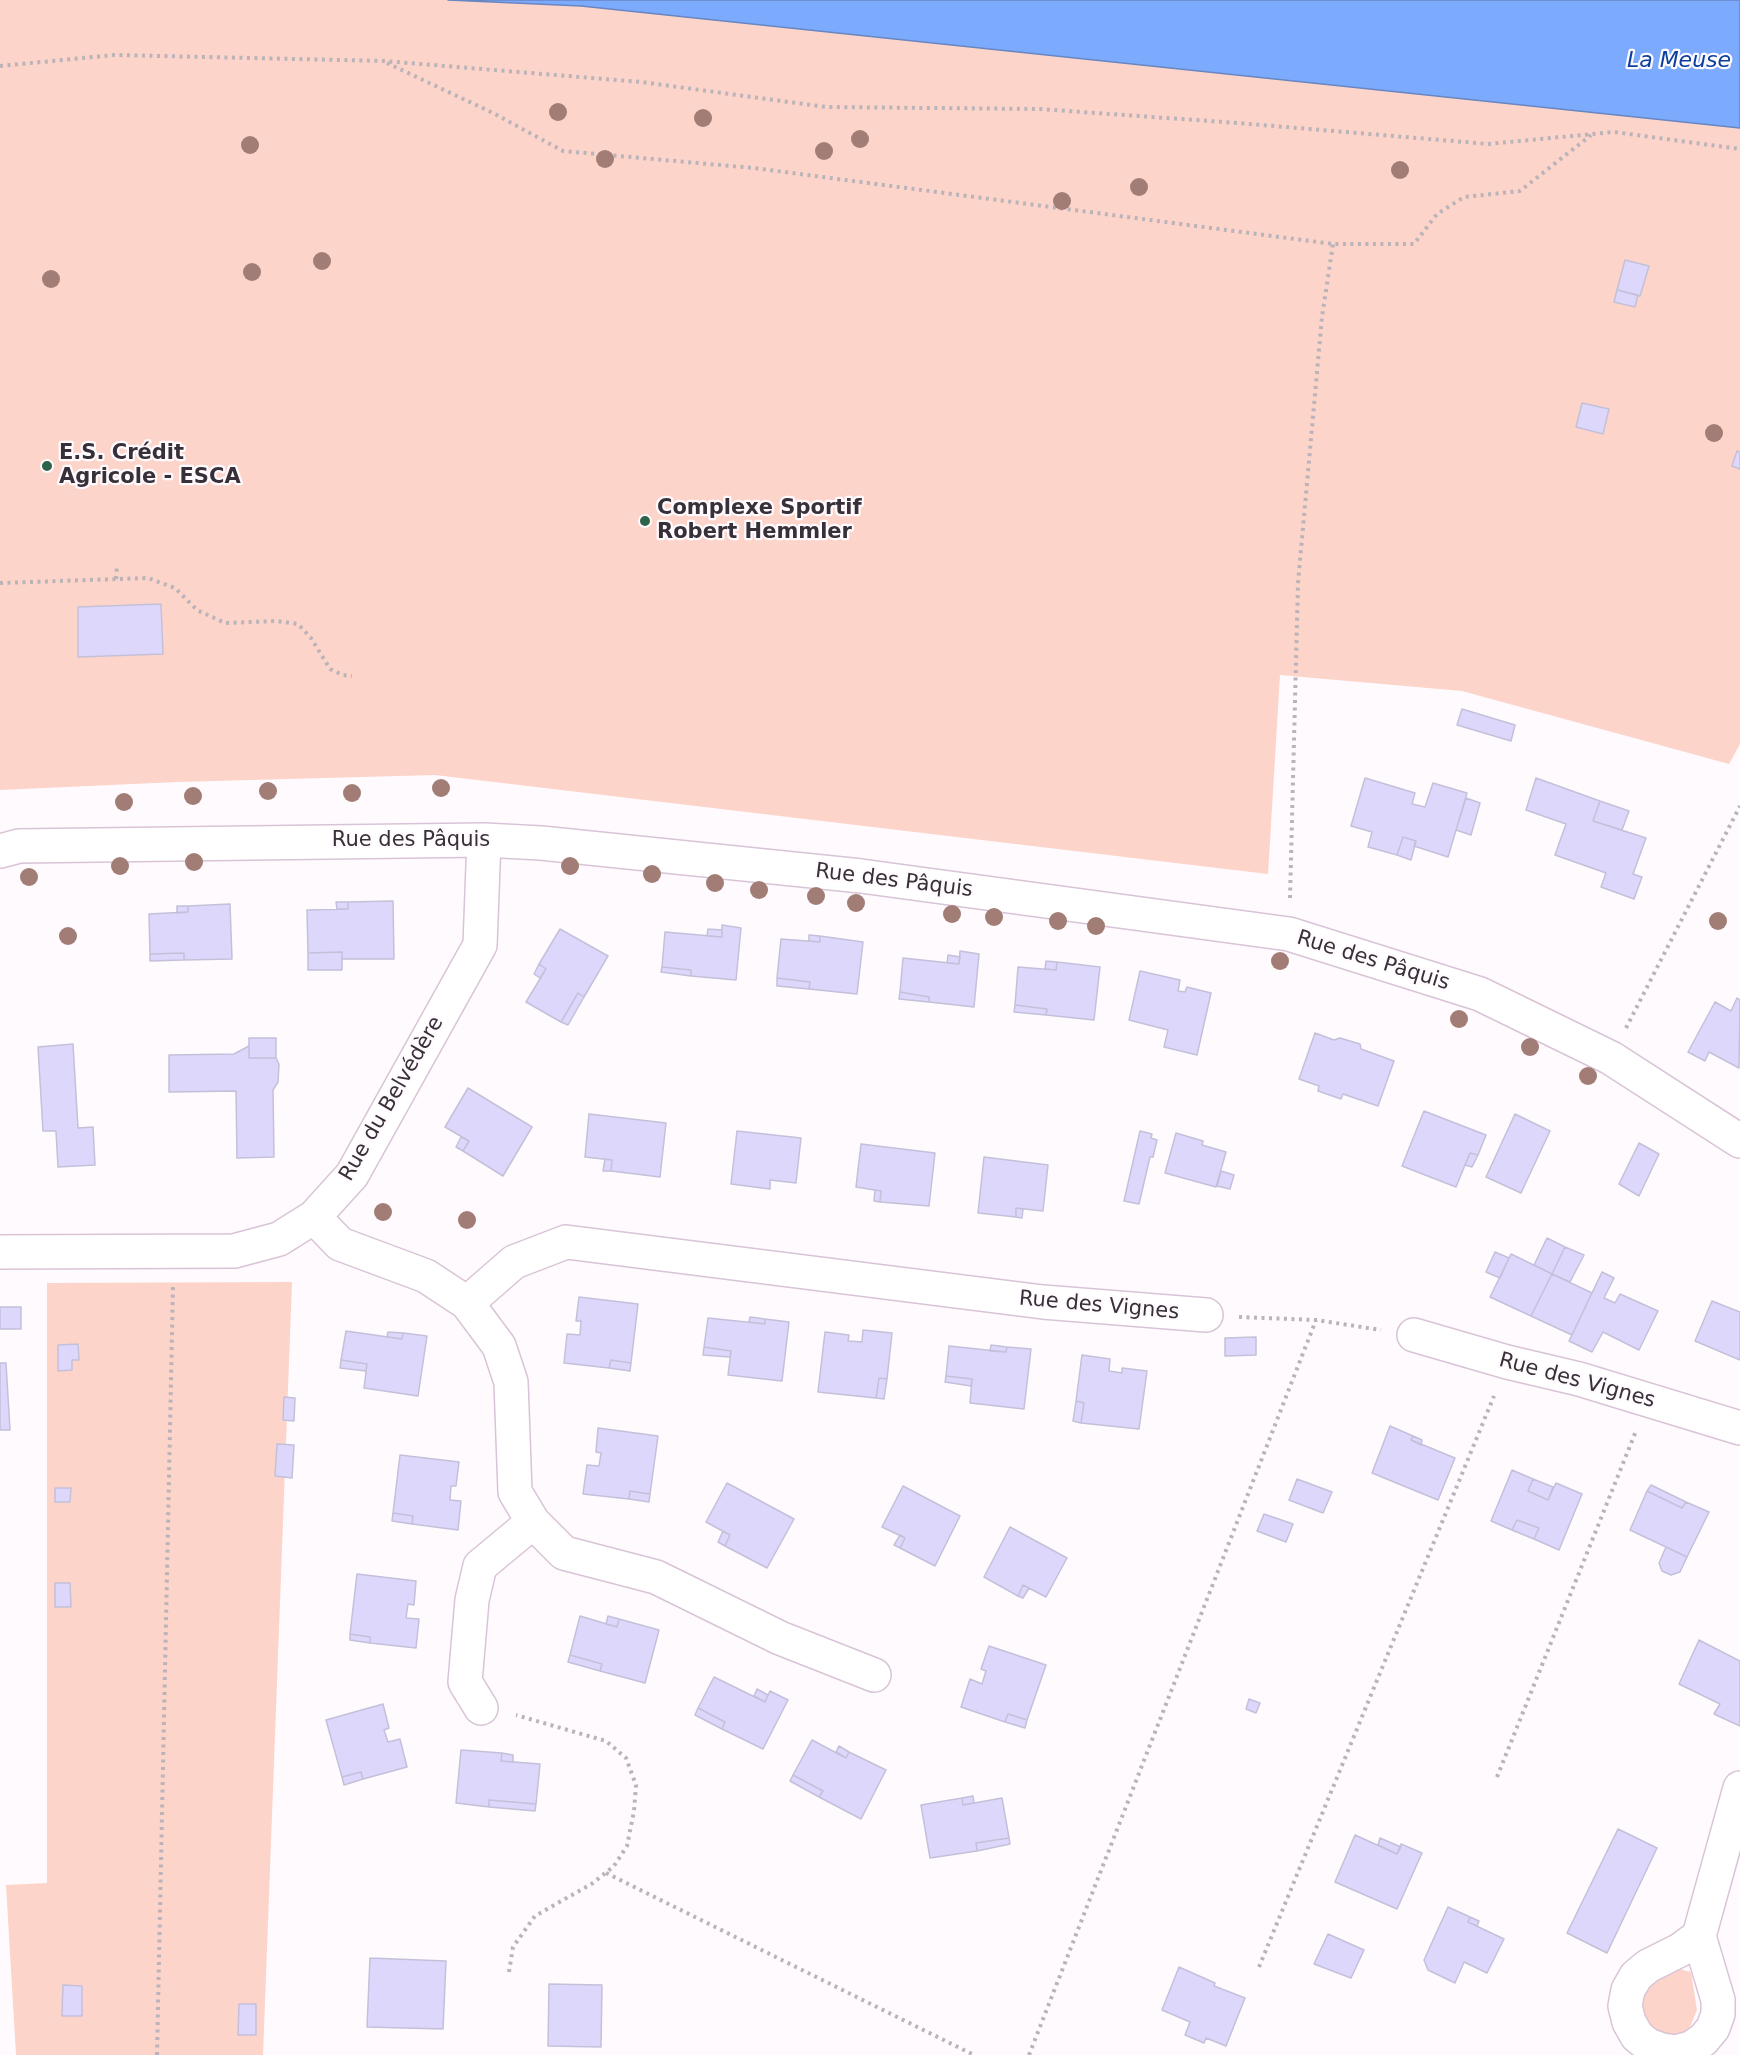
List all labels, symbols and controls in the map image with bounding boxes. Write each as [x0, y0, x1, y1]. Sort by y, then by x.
water label: La Meuse [1627, 48, 1731, 74]
place label: E.S. Crédit Agricole - ESCA [59, 441, 241, 491]
marker: E.S. Crédit Agricole - ESCA [40, 459, 54, 473]
place label: Complexe Sportif Robert Hemmler [657, 496, 862, 546]
marker: Complexe Sportif Robert Hemmler [638, 514, 652, 528]
street label: Rue des Pâquis [332, 828, 490, 854]
street label: Rue des Pâquis [814, 859, 974, 903]
street label: Rue des Pâquis [1294, 926, 1452, 996]
street label: Rue du Belvédère [335, 1012, 449, 1186]
street label: Rue des Vignes [1018, 1286, 1180, 1326]
street label: Rue des Vignes [1496, 1348, 1658, 1414]

